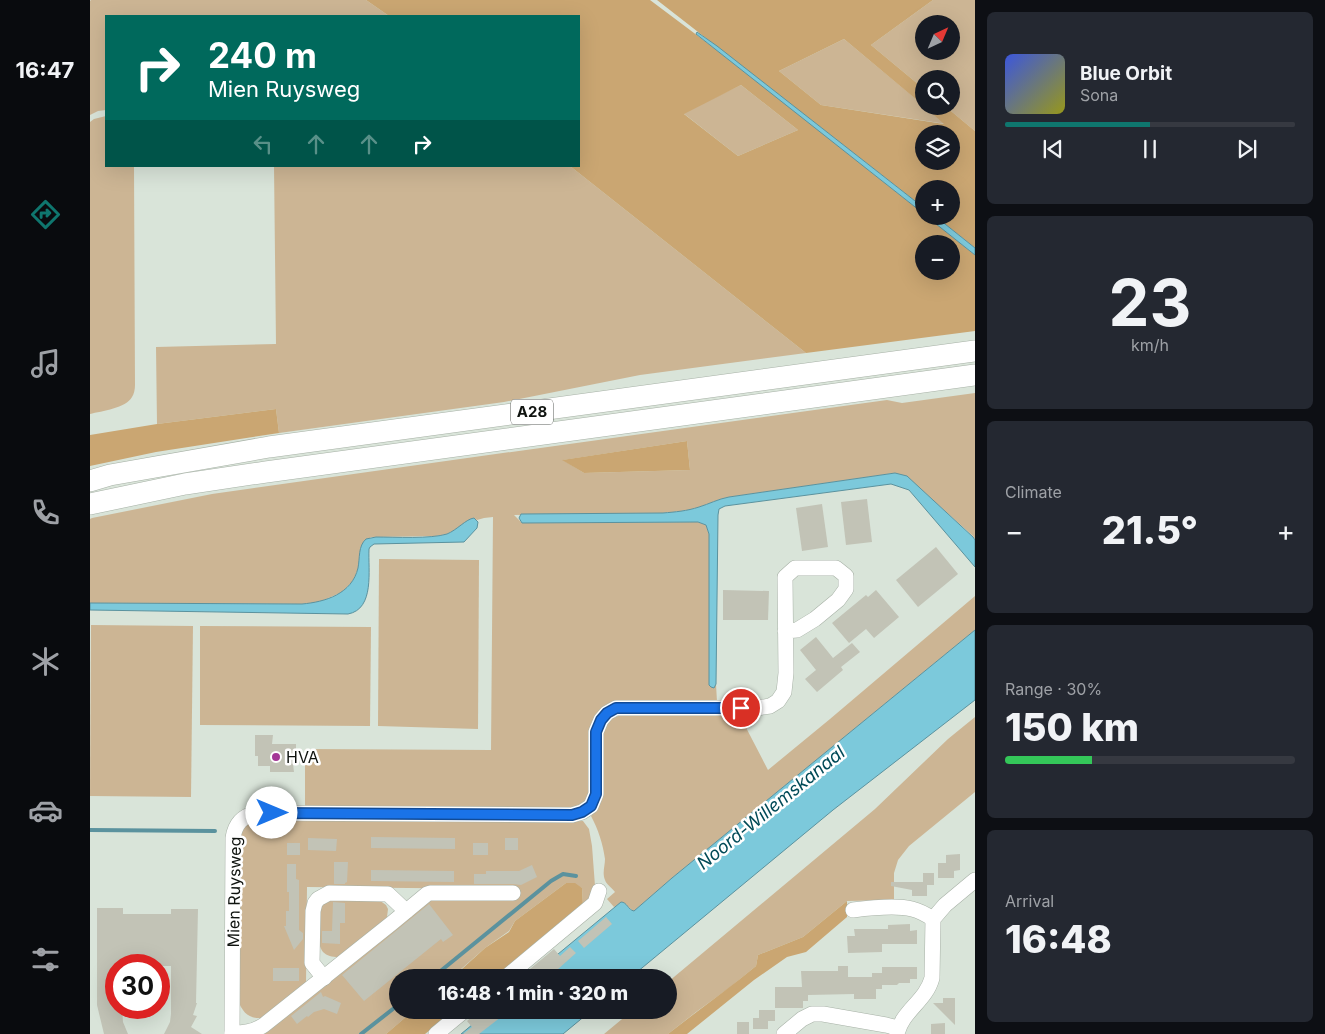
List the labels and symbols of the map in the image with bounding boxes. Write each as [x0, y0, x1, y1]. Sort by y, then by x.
north arrow [915, 15, 960, 60]
road number: A28 [511, 400, 553, 424]
pin [720, 687, 762, 729]
water label: Noord-Willemskanaal [693, 741, 849, 874]
place label: HVA [286, 747, 319, 767]
marker: HVA [270, 751, 282, 763]
position arrow [245, 786, 297, 838]
street label: Mien Ruysweg [223, 836, 245, 948]
speed limit sign: 30 [105, 954, 170, 1019]

